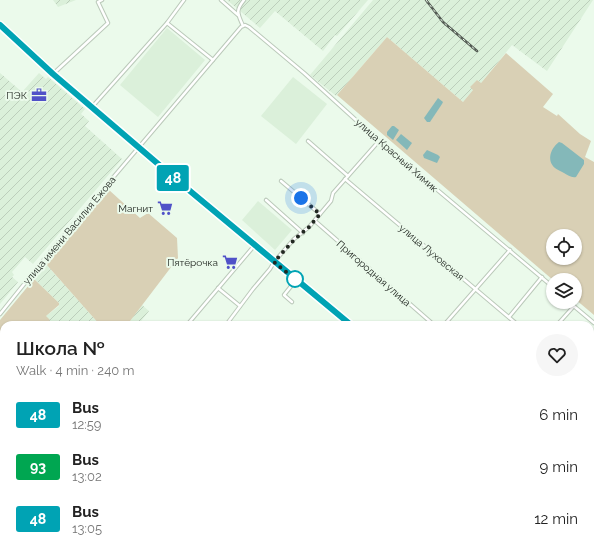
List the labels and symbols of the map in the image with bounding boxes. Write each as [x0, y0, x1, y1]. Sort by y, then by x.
office icon: ПЭК [30, 86, 48, 104]
place label: ПЭК [6, 90, 28, 101]
street label: улица Красный Химик [353, 117, 440, 194]
line badge: 48 [155, 165, 191, 191]
street label: улица имени Василия Ежова [21, 174, 118, 287]
your location [291, 188, 311, 208]
supermarket icon: Магнит [156, 199, 174, 217]
place label: Магнит [118, 203, 153, 214]
street label: улица Луховская [397, 222, 466, 283]
street label: Пригородная улица [335, 238, 413, 308]
supermarket icon: Пятёрочка [221, 253, 239, 271]
place label: Пятёрочка [167, 257, 218, 268]
unlabelled marker [286, 270, 304, 288]

